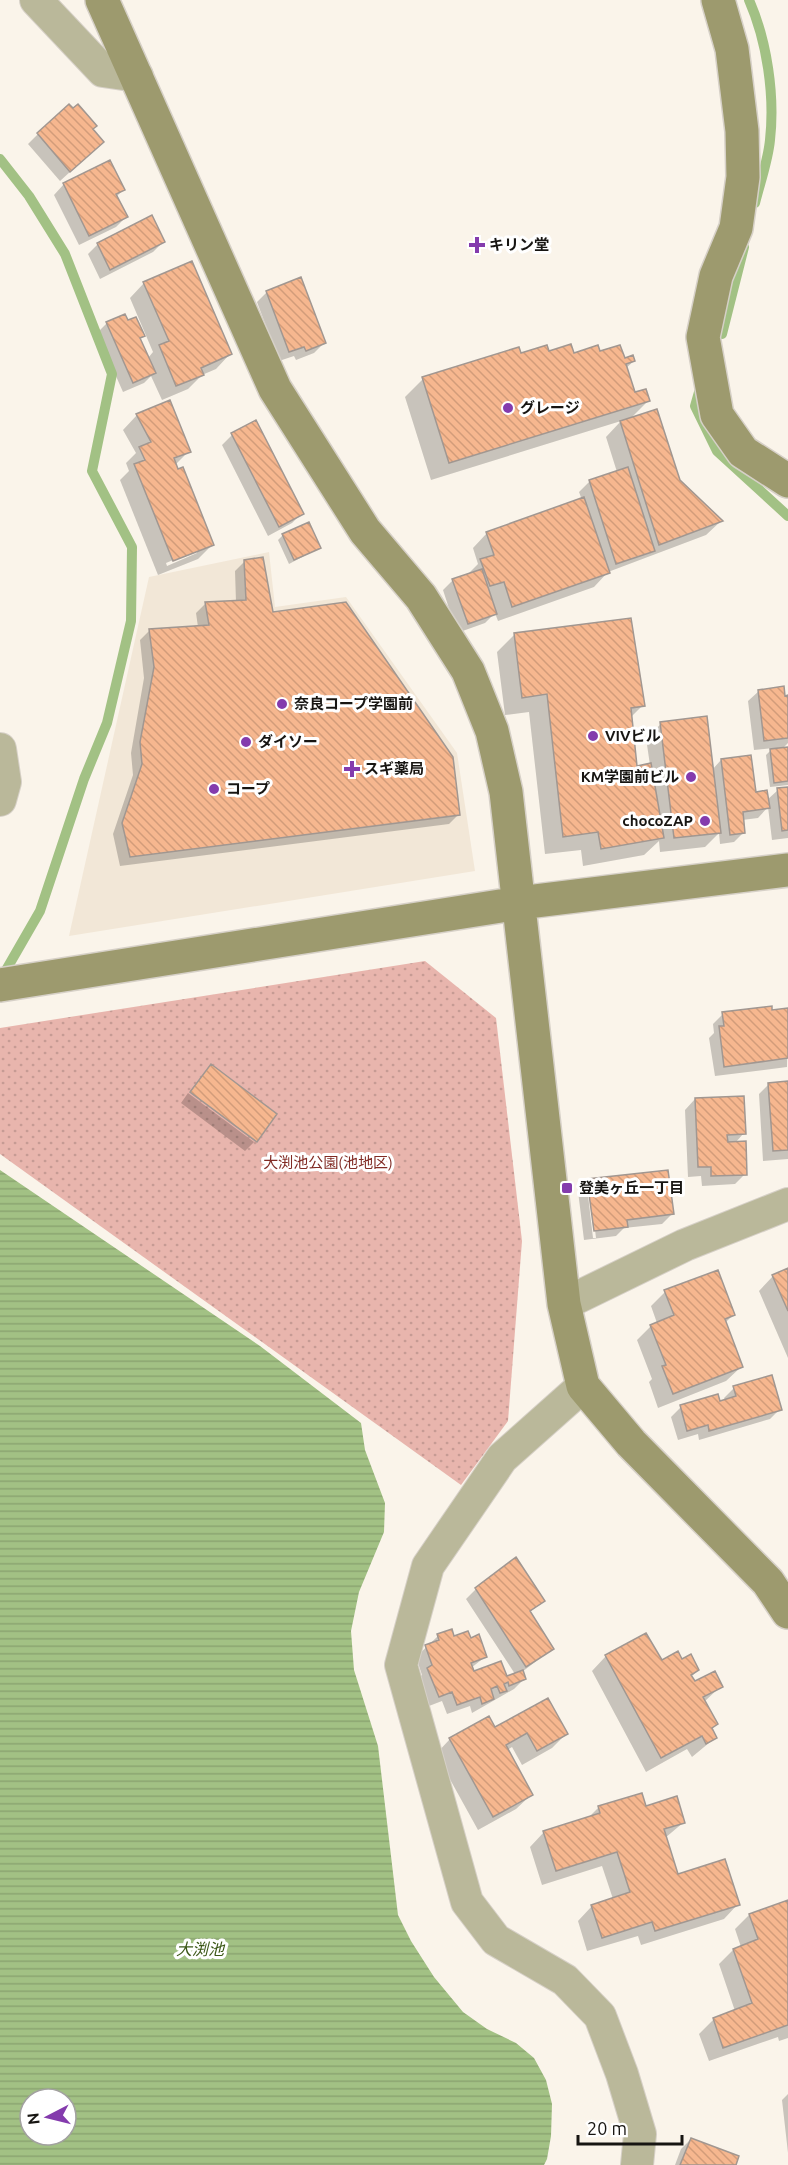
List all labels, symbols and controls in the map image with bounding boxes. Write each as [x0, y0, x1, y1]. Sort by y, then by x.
place label: キリン堂 [489, 236, 549, 253]
marker: キリン堂 [470, 238, 484, 252]
place label: グレージ [520, 399, 580, 416]
marker: グレージ [501, 401, 515, 415]
place label: 奈良コープ学園前 [294, 695, 413, 712]
marker: 奈良コープ学園前 [275, 697, 289, 711]
place label: VIVビル [605, 727, 661, 744]
marker: VIVビル [586, 729, 600, 743]
place label: ダイソー [258, 733, 318, 750]
marker: ダイソー [239, 735, 253, 749]
place label: スギ薬局 [364, 760, 424, 777]
marker: スギ薬局 [345, 762, 359, 776]
place label: KM学園前ビル [581, 768, 679, 785]
marker: KM学園前ビル [684, 770, 698, 784]
place label: コープ [226, 780, 270, 797]
marker: コープ [207, 782, 221, 796]
place label: chocoZAP [622, 812, 693, 829]
marker: chocoZAP [698, 814, 712, 828]
park label: 大渕池公園(池地区) [263, 1154, 393, 1171]
place label: 登美ヶ丘一丁目 [579, 1179, 684, 1196]
marker: 登美ヶ丘一丁目 [560, 1181, 574, 1195]
water label: 大渕池 [176, 1940, 226, 1958]
north arrow [18, 2087, 78, 2147]
scale bar [578, 2108, 682, 2146]
text: N [23, 2112, 43, 2126]
text: 20 m [587, 2118, 627, 2138]

